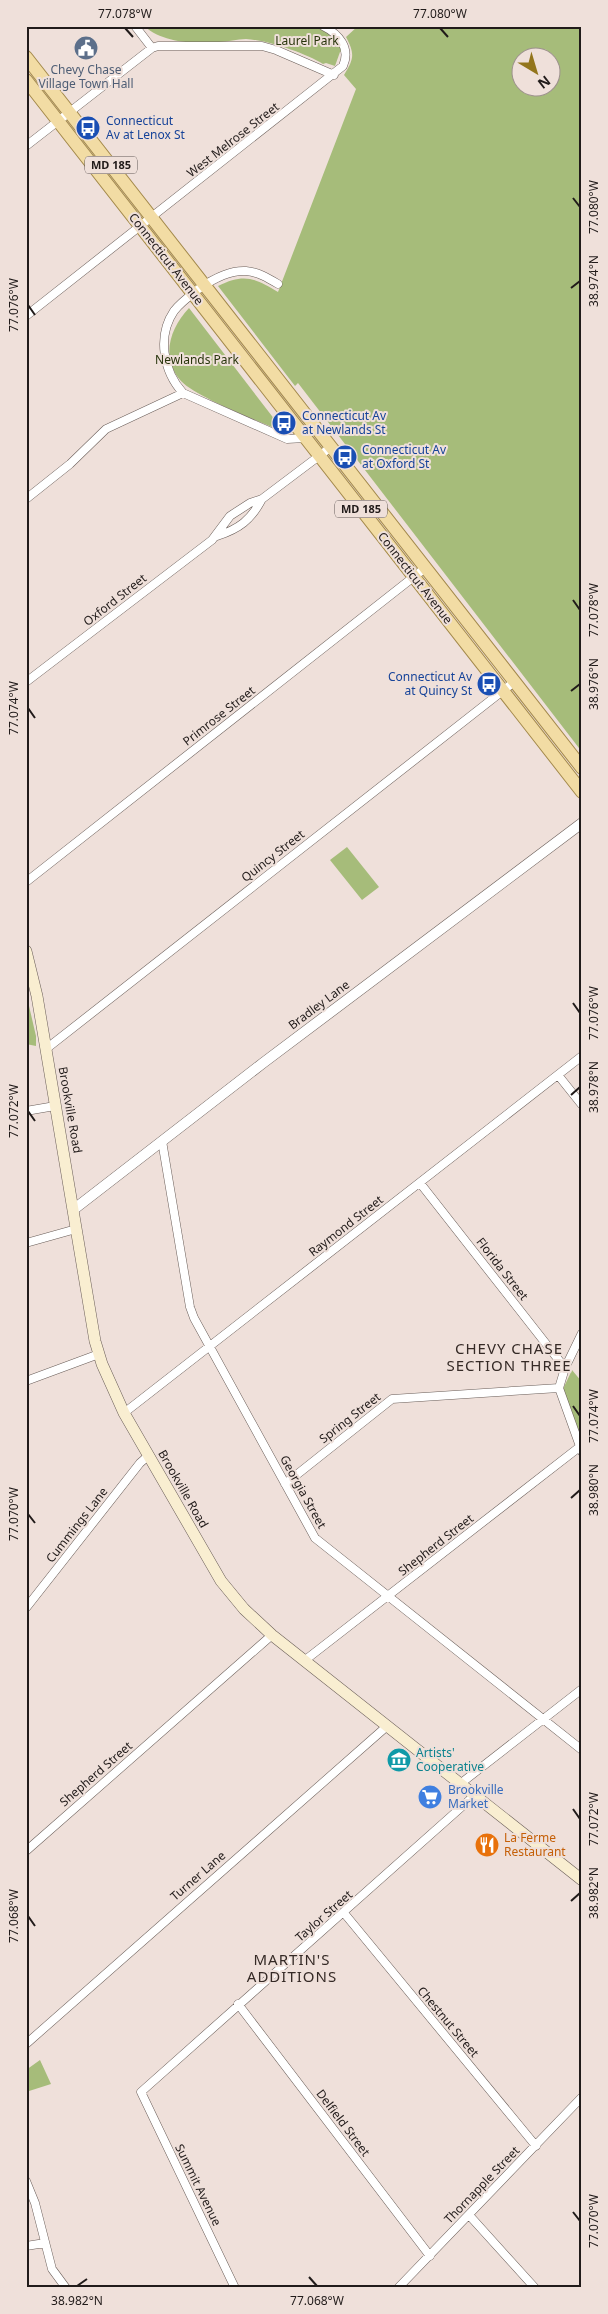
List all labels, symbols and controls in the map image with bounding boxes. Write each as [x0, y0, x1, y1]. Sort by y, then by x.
text: 77.078°W [98, 5, 152, 22]
text: 77.080°W [413, 5, 467, 22]
park label: Laurel Park [275, 32, 339, 49]
public building icon: Chevy Chase Village Town Hall [73, 35, 99, 61]
north arrow [510, 48, 560, 98]
place label: Chevy Chase Village Town Hall [38, 61, 134, 92]
text: N [534, 72, 555, 94]
street label: West Melrose Street [183, 98, 283, 181]
place label: Connecticut Av at Lenox St [106, 112, 186, 143]
bus stop icon: Connecticut Av at Lenox St [75, 115, 101, 141]
road number: MD 185 [85, 156, 137, 174]
text: 77.080°W [585, 180, 602, 234]
street label: Connecticut Avenue [125, 209, 208, 308]
text: 38.974°N [585, 255, 602, 307]
text: 77.076°W [5, 278, 22, 332]
park label: Newlands Park [155, 351, 240, 368]
place label: Connecticut Av at Newlands St [302, 407, 387, 438]
bus stop icon: Connecticut Av at Newlands St [271, 410, 297, 436]
place label: Connecticut Av at Oxford St [362, 441, 447, 472]
bus stop icon: Connecticut Av at Oxford St [332, 444, 358, 470]
road number: MD 185 [335, 500, 387, 518]
street label: Connecticut Avenue [374, 528, 457, 627]
street label: Oxford Street [80, 569, 150, 630]
text: 77.078°W [585, 583, 602, 637]
text: 38.976°N [585, 658, 602, 710]
place label: Connecticut Av at Quincy St [388, 668, 473, 699]
bus stop icon: Connecticut Av at Quincy St [476, 671, 502, 697]
text: 77.074°W [5, 681, 22, 735]
street label: Primrose Street [179, 682, 259, 749]
street label: Quincy Street [238, 825, 308, 886]
street label: Bradley Lane [285, 976, 353, 1033]
text: 77.076°W [585, 986, 602, 1040]
text: 38.978°N [585, 1061, 602, 1113]
street label: Brookville Road [55, 1065, 86, 1155]
text: 77.072°W [5, 1084, 22, 1138]
street label: Raymond Street [305, 1191, 387, 1260]
street label: Florida Street [472, 1234, 533, 1304]
district label: CHEVY CHASE SECTION THREE [447, 1338, 571, 1375]
street label: Spring Street [316, 1388, 384, 1447]
text: 77.074°W [585, 1389, 602, 1443]
street label: Brookville Road [154, 1447, 213, 1531]
street label: Georgia Street [276, 1452, 331, 1532]
text: 38.980°N [585, 1464, 602, 1516]
street label: Cummings Lane [42, 1483, 112, 1566]
text: 77.070°W [5, 1487, 22, 1541]
street label: Shepherd Street [395, 1509, 477, 1579]
street label: Shepherd Street [56, 1737, 136, 1810]
place label: Artists' Cooperative [416, 1744, 484, 1775]
museum icon: Artists' Cooperative [386, 1747, 412, 1773]
place label: Brookville Market [448, 1781, 504, 1812]
supermarket icon: Brookville Market [417, 1784, 443, 1810]
text: 77.072°W [585, 1792, 602, 1846]
place label: La Ferme Restaurant [504, 1829, 566, 1860]
restaurant icon: La Ferme Restaurant [474, 1832, 500, 1858]
street label: Turner Lane [166, 1847, 229, 1904]
text: 38.982°N [585, 1867, 602, 1919]
street label: Taylor Street [291, 1886, 356, 1945]
text: 77.068°W [5, 1889, 22, 1943]
district label: MARTIN'S ADDITIONS [247, 1949, 337, 1986]
street label: Chestnut Street [414, 1983, 483, 2061]
street label: Delfield Street [313, 2086, 375, 2160]
street label: Summit Avenue [171, 2141, 226, 2229]
street label: Thornapple Street [440, 2142, 524, 2227]
text: 77.070°W [585, 2194, 602, 2248]
text: 38.982°N [51, 2292, 103, 2309]
text: 77.068°W [290, 2292, 344, 2309]

